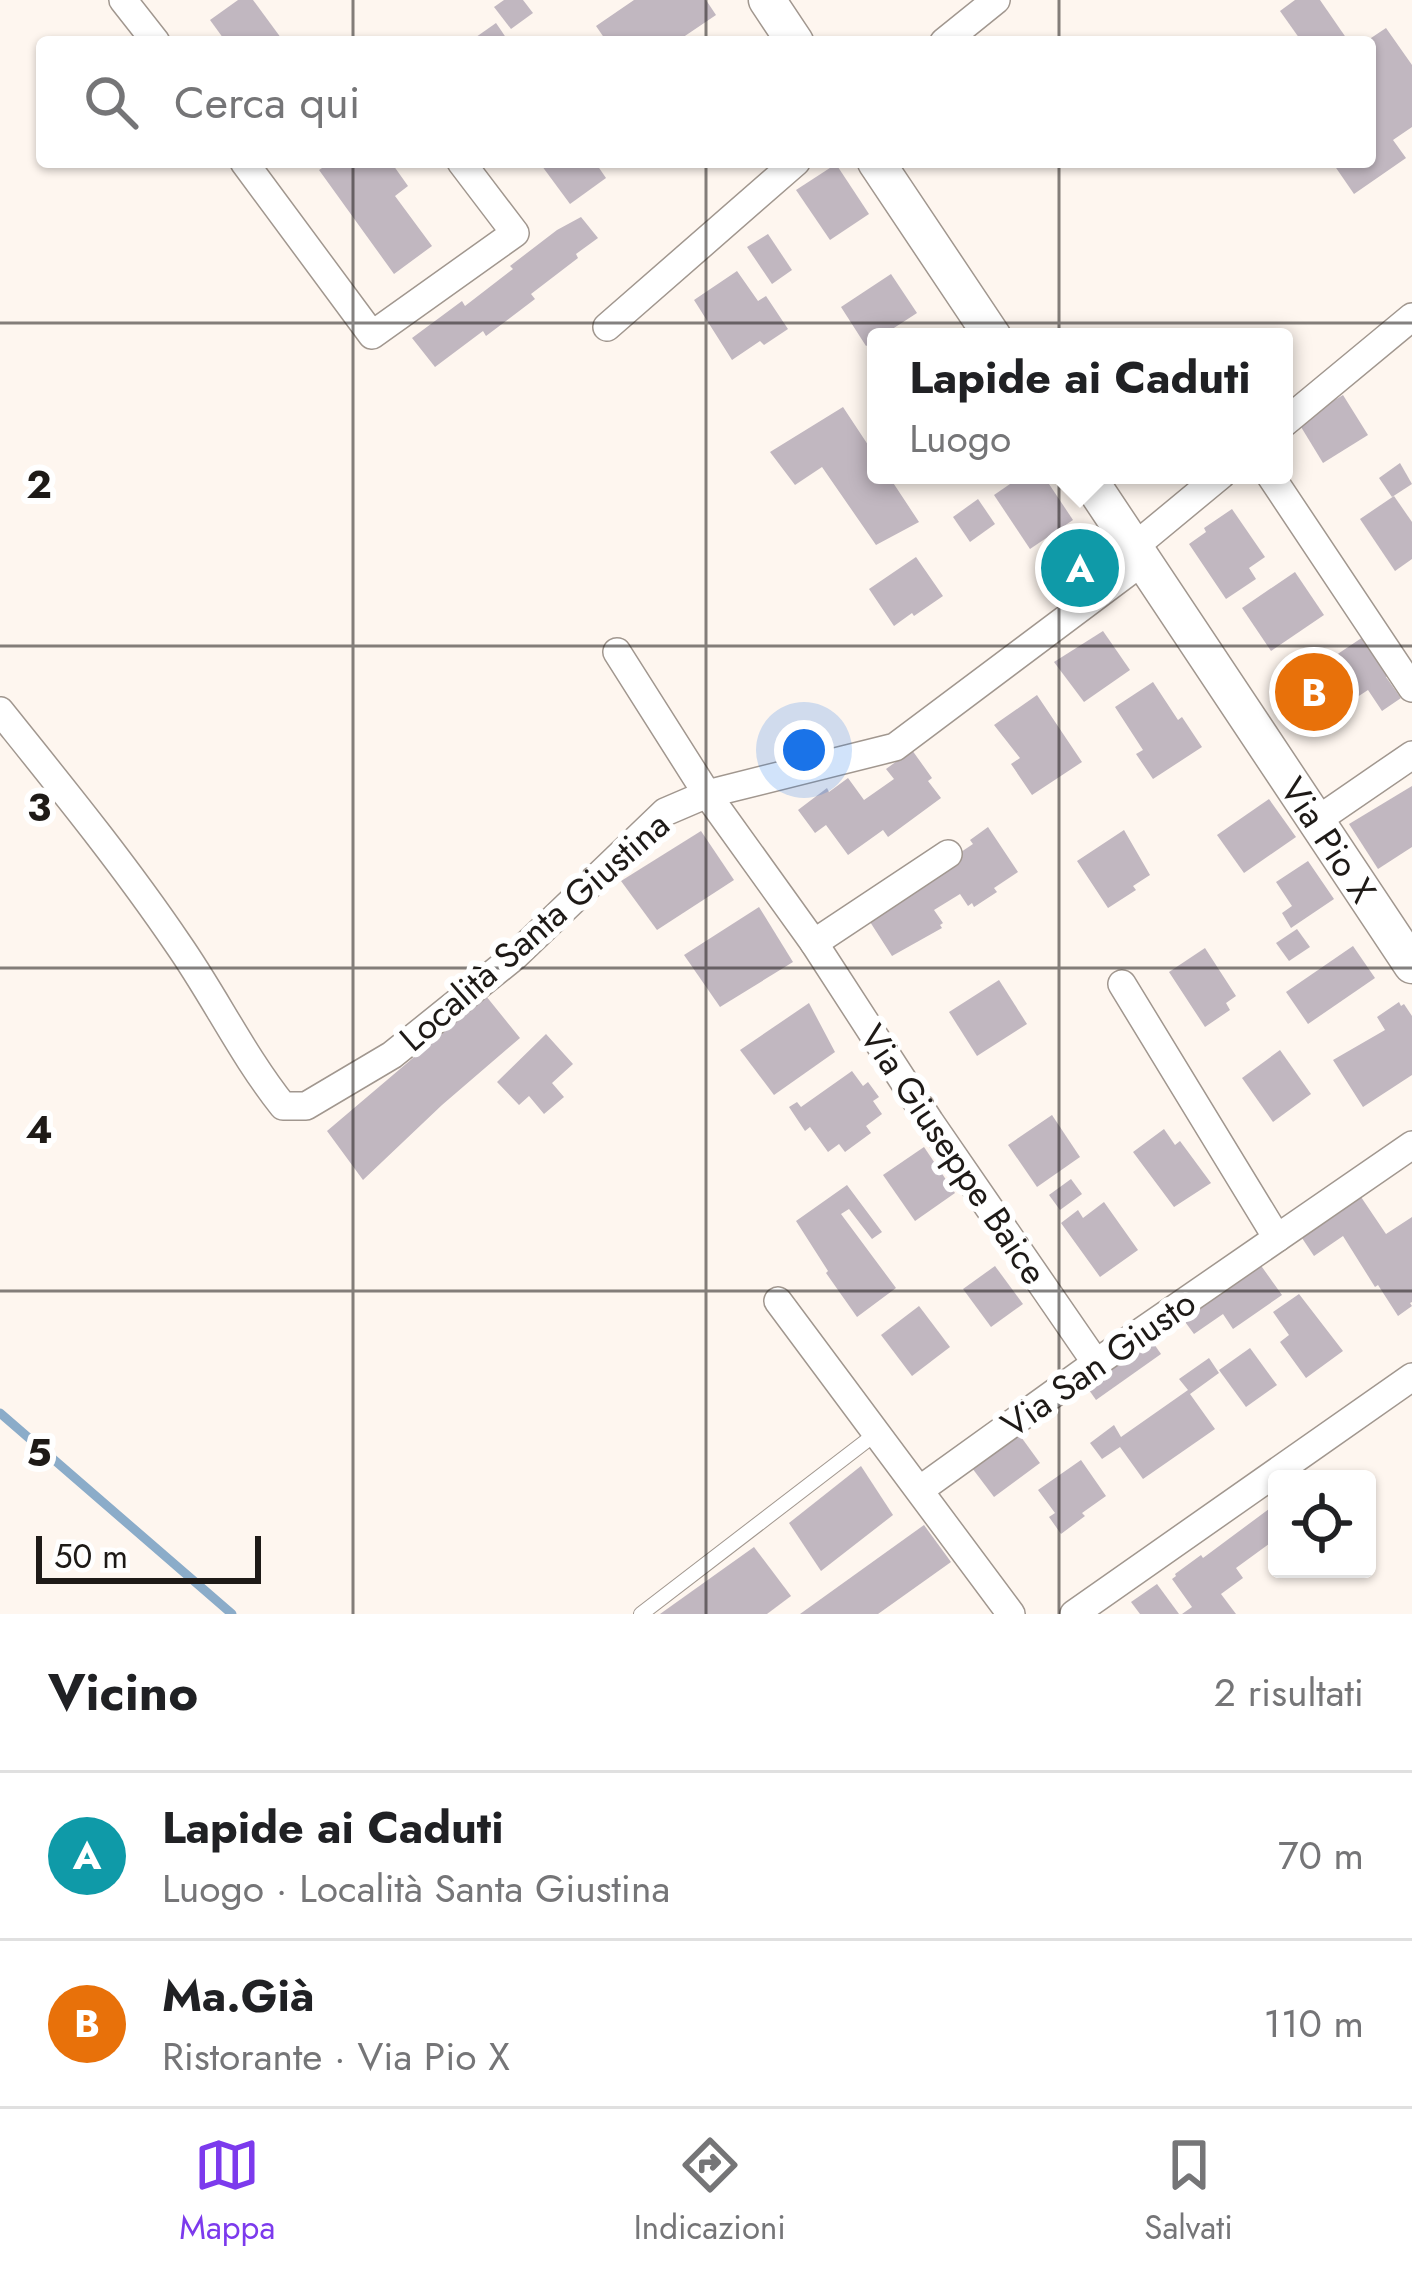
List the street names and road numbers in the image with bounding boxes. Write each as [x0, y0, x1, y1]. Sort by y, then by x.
street label: Via Pio X [1268, 767, 1389, 913]
street label: Località Santa Giustina [388, 799, 680, 1063]
street label: Via Giuseppe Baice [848, 1014, 1060, 1294]
street label: Via San Giusto [990, 1277, 1206, 1449]

